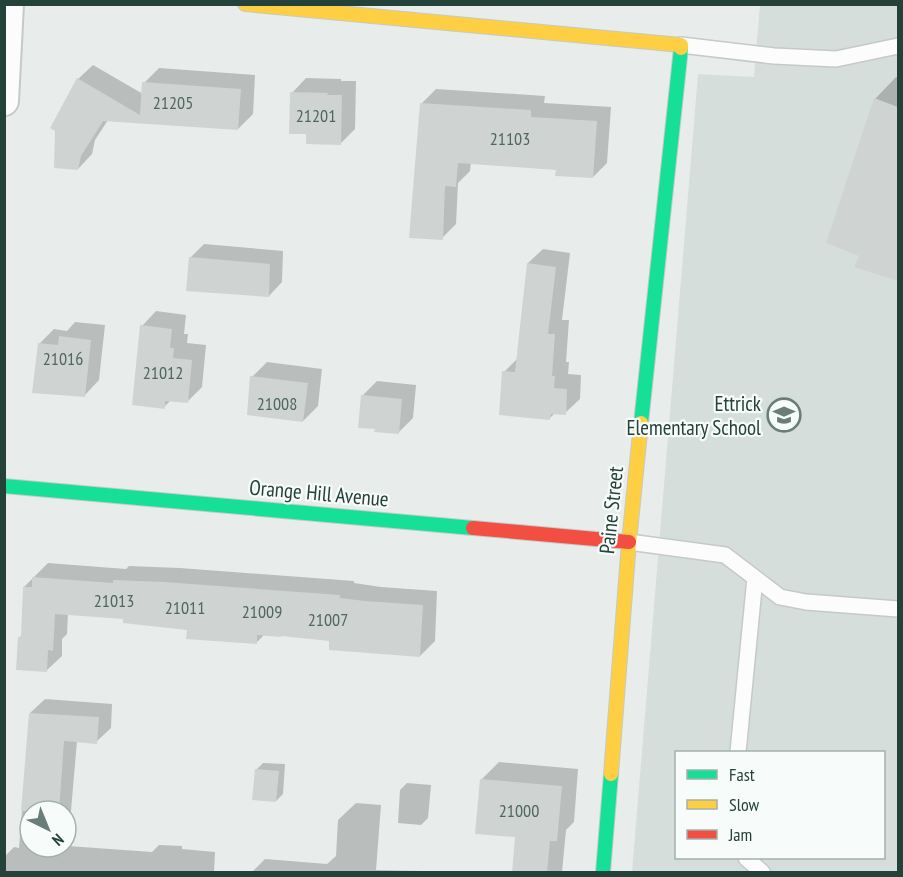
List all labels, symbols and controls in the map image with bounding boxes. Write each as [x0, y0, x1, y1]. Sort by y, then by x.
house number: 21205 [153, 91, 193, 114]
house number: 21201 [296, 104, 336, 127]
house number: 21103 [490, 127, 530, 150]
house number: 21016 [43, 347, 83, 370]
house number: 21012 [143, 361, 183, 384]
place label: Ettrick Elementary School [626, 390, 761, 441]
house number: 21008 [257, 392, 297, 415]
school or university icon: Ettrick Elementary School [766, 397, 802, 433]
street label: Paine Street [593, 465, 629, 555]
street label: Orange Hill Avenue [248, 473, 390, 513]
house number: 21013 [94, 589, 134, 612]
house number: 21011 [165, 596, 205, 619]
house number: 21009 [242, 600, 282, 623]
house number: 21007 [308, 608, 348, 631]
legend [675, 751, 885, 859]
text: Fast [729, 763, 755, 786]
text: Slow [729, 793, 760, 816]
north arrow [18, 799, 78, 859]
house number: 21000 [499, 799, 539, 822]
text: Jam [728, 823, 752, 846]
text: N [48, 830, 68, 850]

